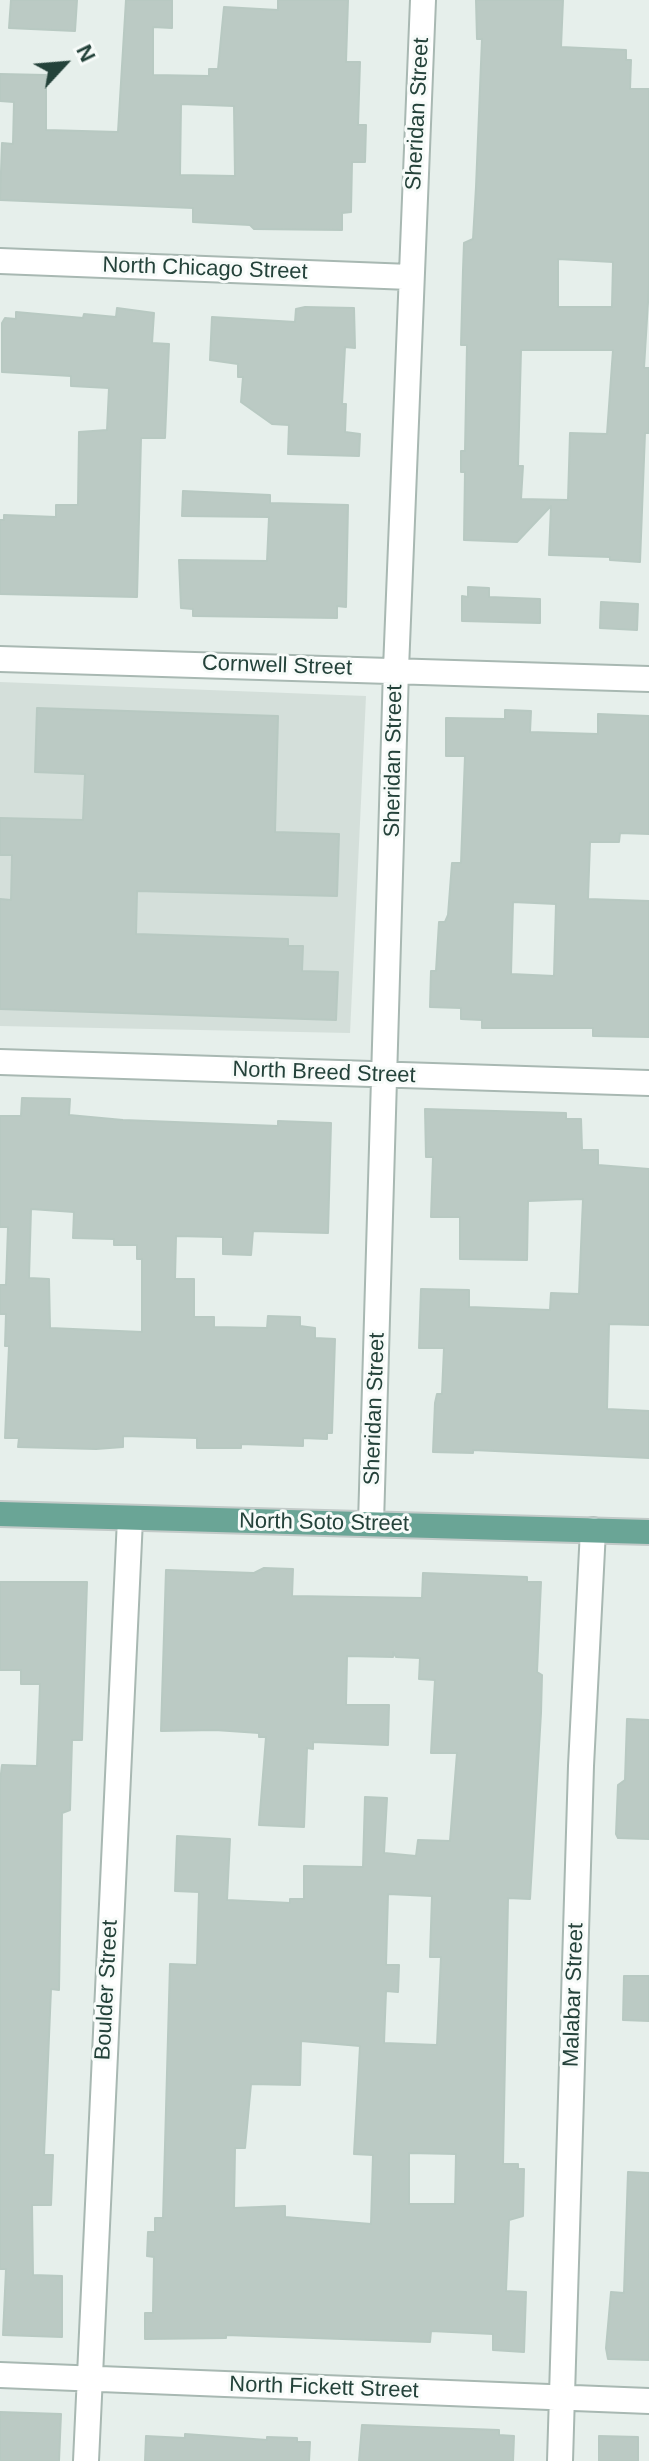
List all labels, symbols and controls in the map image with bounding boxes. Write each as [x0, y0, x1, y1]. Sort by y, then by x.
north arrow [24, 24, 104, 104]
street label: Sheridan Street [401, 37, 435, 191]
text: N [71, 41, 101, 66]
street label: North Chicago Street [102, 252, 308, 286]
street label: Cornwell Street [201, 650, 353, 682]
street label: Sheridan Street [379, 684, 409, 838]
street label: North Breed Street [232, 1057, 416, 1089]
street label: Sheridan Street [359, 1332, 391, 1486]
street label: North Soto Street [239, 1508, 409, 1538]
street label: Boulder Street [90, 1919, 124, 2061]
street label: Malabar Street [558, 1922, 590, 2068]
street label: North Fickett Street [229, 2372, 419, 2404]

